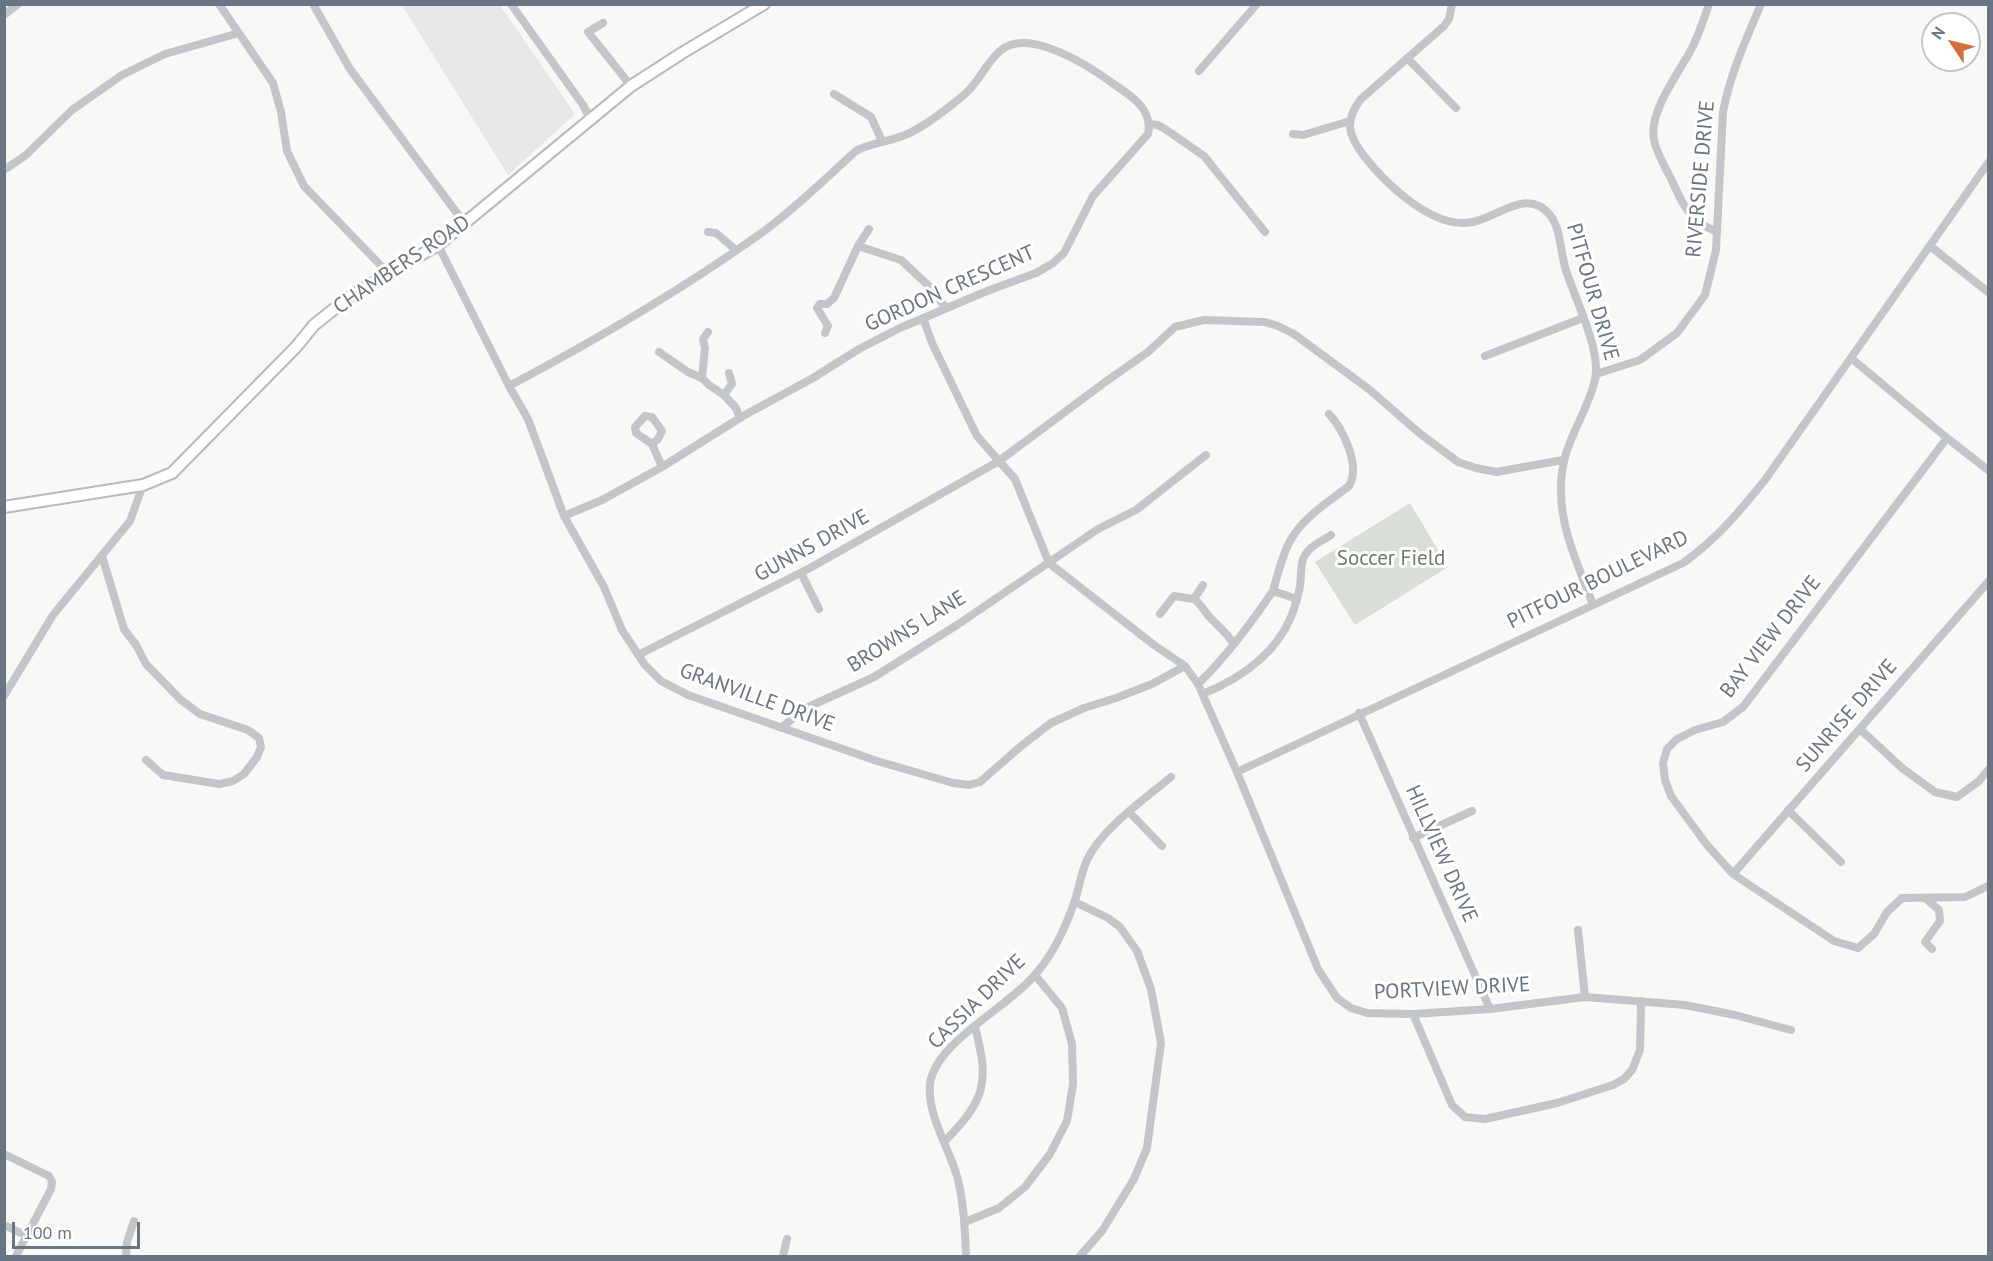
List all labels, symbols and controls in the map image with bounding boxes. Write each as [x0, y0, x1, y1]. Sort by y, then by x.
north arrow [1921, 12, 1981, 72]
text: N [1927, 23, 1949, 43]
street label: RIVERSIDE DRIVE [1682, 99, 1720, 259]
street label: CHAMBERS ROAD [329, 210, 475, 320]
street label: PITFOUR DRIVE [1560, 220, 1624, 364]
street label: GORDON CRESCENT [861, 240, 1039, 338]
street label: GUNNS DRIVE [750, 504, 874, 588]
street label: PITFOUR BOULEVARD [1503, 525, 1693, 635]
park label: Soccer Field [1337, 546, 1445, 572]
street label: BAY VIEW DRIVE [1715, 571, 1827, 703]
street label: BROWNS LANE [843, 586, 971, 678]
street label: SUNRISE DRIVE [1791, 654, 1903, 778]
street label: GRANVILLE DRIVE [676, 658, 838, 738]
street label: HILLVIEW DRIVE [1399, 781, 1483, 927]
street label: CASSIA DRIVE [923, 949, 1031, 1055]
street label: PORTVIEW DRIVE [1373, 972, 1531, 1006]
scale bar [15, 1210, 142, 1248]
text: 100 m [23, 1221, 72, 1244]

